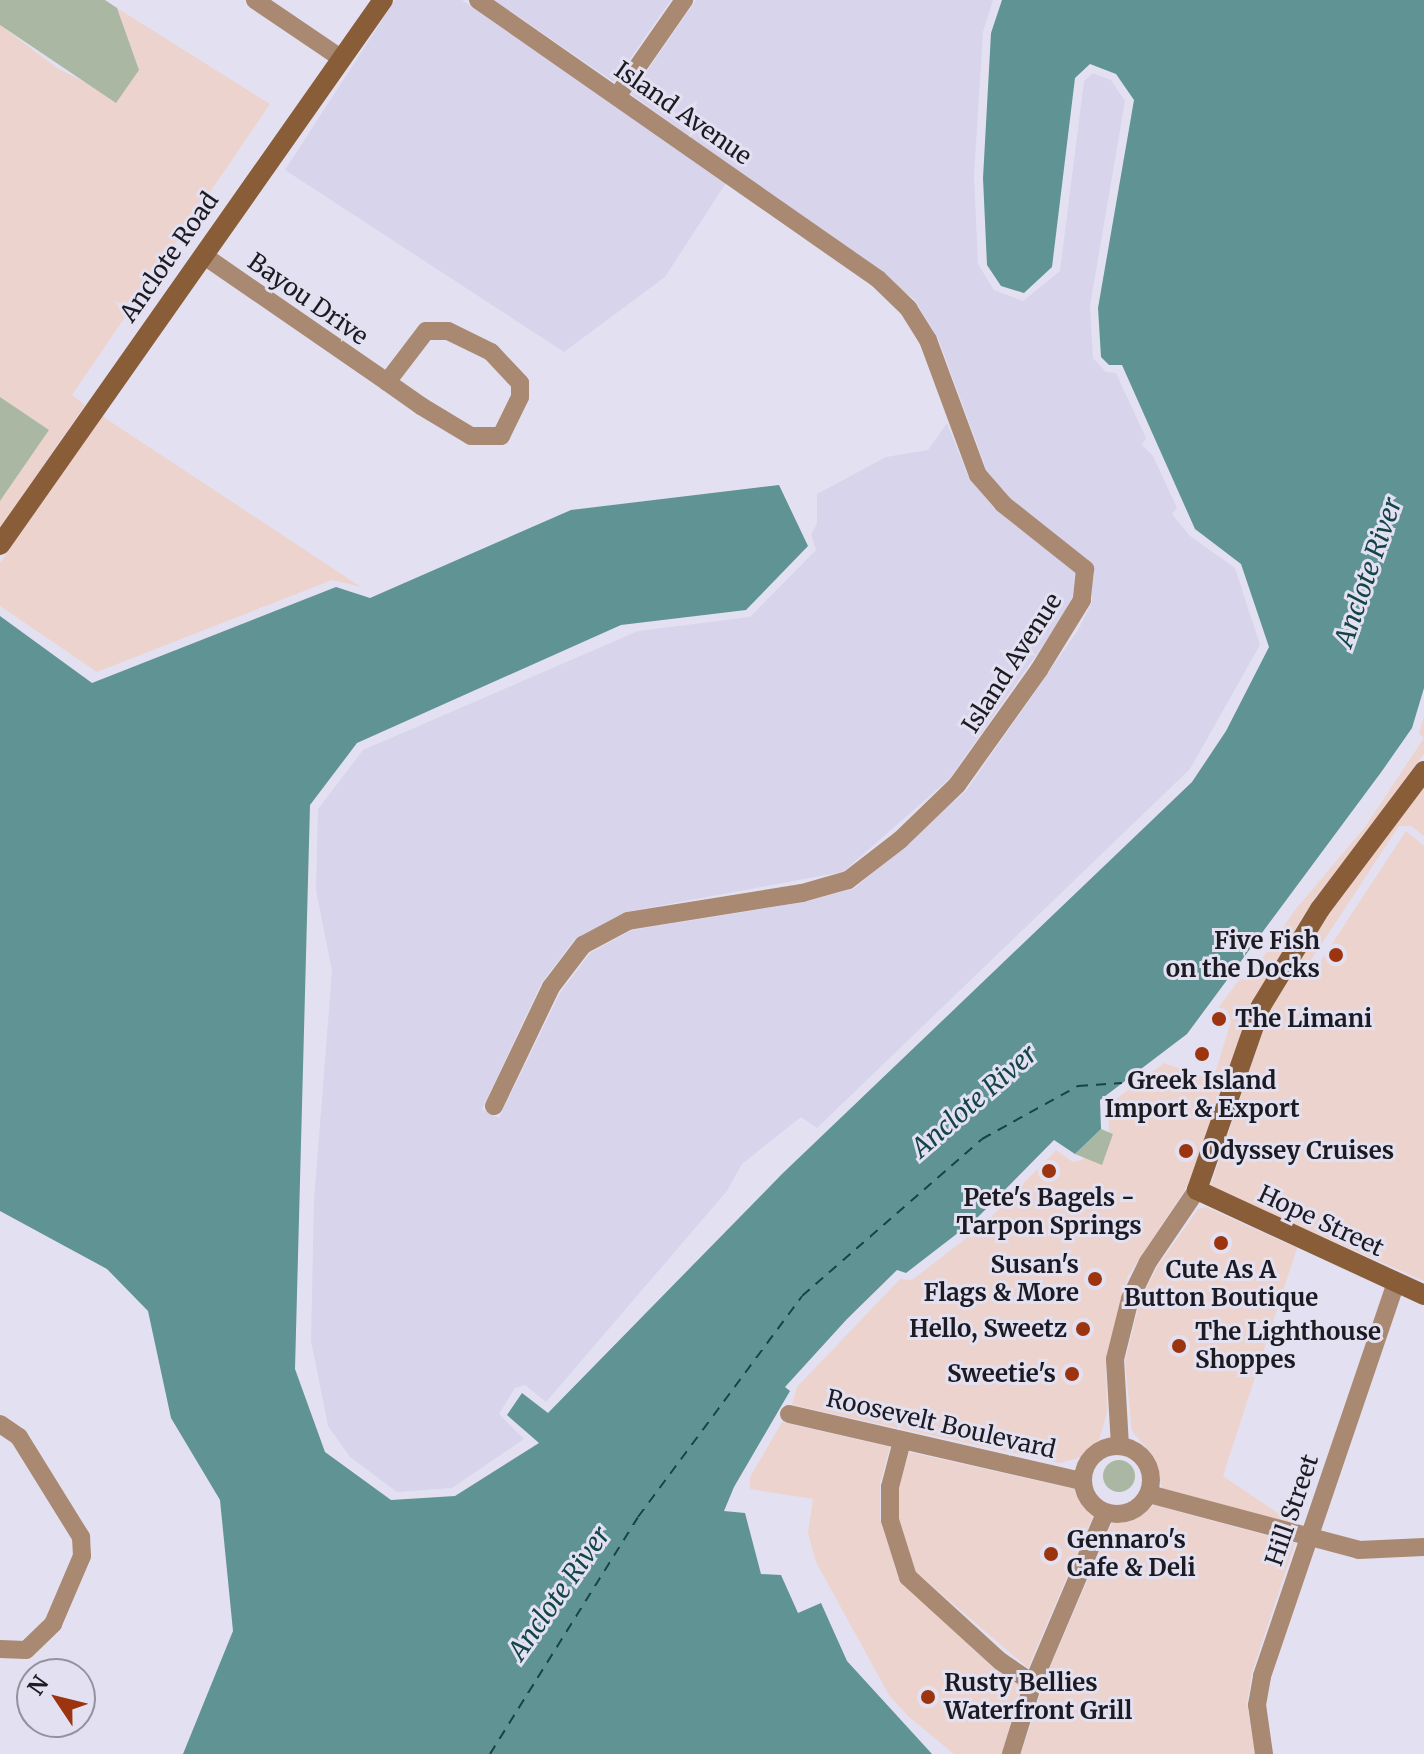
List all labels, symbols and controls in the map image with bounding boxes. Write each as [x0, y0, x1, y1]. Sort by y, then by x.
street label: Island Avenue [609, 55, 757, 171]
street label: Anclote Road [114, 187, 224, 327]
street label: Bayou Drive [242, 247, 374, 351]
water label: Anclote River [1328, 493, 1408, 651]
street label: Island Avenue [956, 588, 1068, 738]
place label: Five Fish on the Docks [1166, 927, 1320, 983]
marker: Five Fish on the Docks [1327, 946, 1345, 964]
place label: The Limani [1235, 1005, 1372, 1033]
marker: The Limani [1210, 1010, 1228, 1028]
water label: Anclote River [905, 1038, 1043, 1164]
marker: Greek Island Import & Export [1193, 1045, 1211, 1063]
place label: Greek Island Import & Export [1104, 1067, 1300, 1123]
place label: Odyssey Cruises [1202, 1137, 1394, 1165]
marker: Odyssey Cruises [1177, 1142, 1195, 1160]
marker: Pete's Bagels - Tarpon Springs [1040, 1162, 1058, 1180]
street label: Hope Street [1254, 1179, 1388, 1263]
place label: Pete's Bagels - Tarpon Springs [956, 1184, 1142, 1240]
marker: Cute As A Button Boutique [1212, 1234, 1230, 1252]
place label: Susan's Flags & More [924, 1251, 1079, 1307]
place label: Cute As A Button Boutique [1124, 1256, 1318, 1312]
marker: Susan's Flags & More [1086, 1270, 1104, 1288]
place label: Hello, Sweetz [909, 1315, 1067, 1343]
place label: The Lighthouse Shoppes [1195, 1318, 1381, 1374]
marker: Hello, Sweetz [1074, 1320, 1092, 1338]
marker: The Lighthouse Shoppes [1170, 1337, 1188, 1355]
place label: Sweetie's [947, 1360, 1056, 1388]
marker: Sweetie's [1063, 1365, 1081, 1383]
street label: Roosevelt Boulevard [824, 1384, 1058, 1464]
street label: Hill Street [1259, 1450, 1325, 1570]
water label: Anclote River [502, 1520, 616, 1666]
place label: Gennaro's Cafe & Deli [1067, 1526, 1196, 1582]
marker: Gennaro's Cafe & Deli [1042, 1545, 1060, 1563]
north arrow [16, 1658, 96, 1738]
place label: Rusty Bellies Waterfront Grill [944, 1669, 1132, 1725]
text: N [22, 1670, 54, 1701]
marker: Rusty Bellies Waterfront Grill [919, 1688, 937, 1706]

